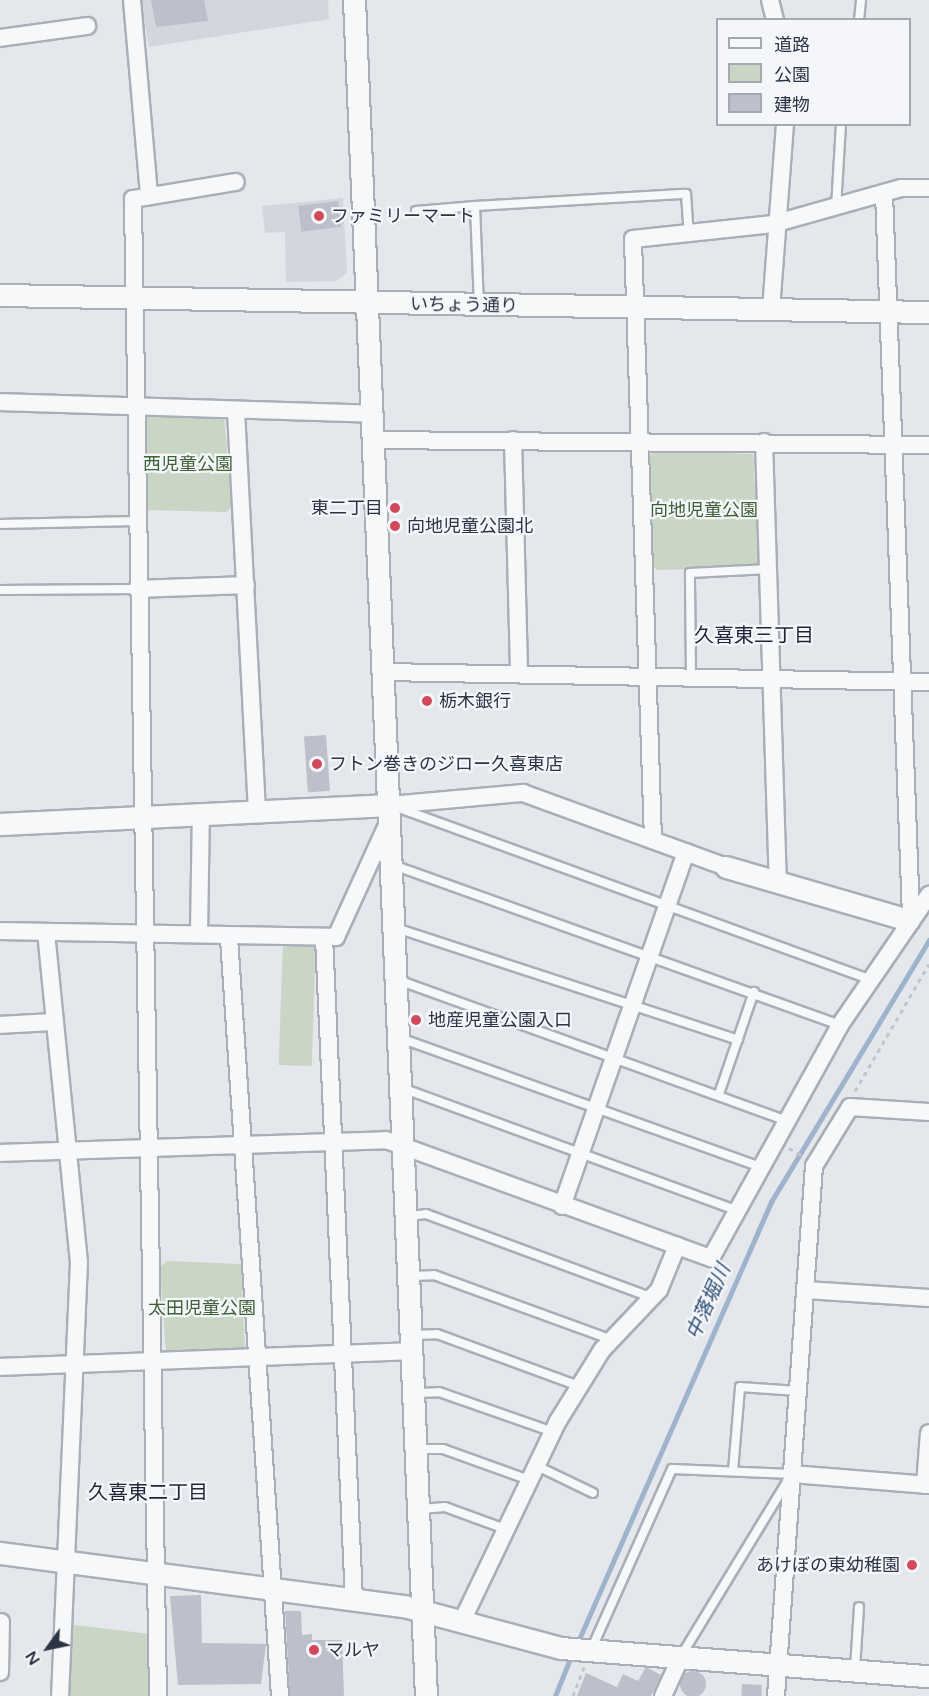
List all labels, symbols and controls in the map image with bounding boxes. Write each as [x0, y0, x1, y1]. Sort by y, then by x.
legend [716, 18, 911, 126]
text: 道路 [774, 34, 810, 56]
text: 公園 [774, 64, 810, 86]
text: 建物 [774, 94, 810, 116]
place label: ファミリーマート [331, 205, 475, 227]
marker: ファミリーマート [312, 209, 326, 223]
street label: いちょう通り [410, 293, 518, 317]
park label: 西児童公園 [143, 453, 233, 475]
place label: 東二丁目 [311, 497, 383, 519]
park label: 向地児童公園 [650, 499, 758, 521]
marker: 東二丁目 [388, 501, 402, 515]
place label: 向地児童公園北 [407, 515, 533, 537]
marker: 向地児童公園北 [388, 519, 402, 533]
district label: 久喜東三丁目 [694, 624, 814, 648]
place label: 栃木銀行 [439, 690, 511, 712]
marker: 栃木銀行 [420, 694, 434, 708]
place label: フトン巻きのジロー久喜東店 [329, 753, 563, 775]
marker: フトン巻きのジロー久喜東店 [310, 757, 324, 771]
place label: 地産児童公園入口 [428, 1009, 572, 1031]
marker: 地産児童公園入口 [409, 1013, 423, 1027]
water label: 中落堀川 [682, 1261, 736, 1343]
park label: 太田児童公園 [148, 1297, 256, 1319]
district label: 久喜東二丁目 [88, 1481, 208, 1505]
place label: あけぼの東幼稚園 [756, 1554, 900, 1576]
marker: あけぼの東幼稚園 [905, 1558, 919, 1572]
north arrow [18, 1618, 78, 1678]
place label: マルヤ [326, 1639, 380, 1661]
marker: マルヤ [307, 1643, 321, 1657]
text: N [21, 1647, 45, 1669]

